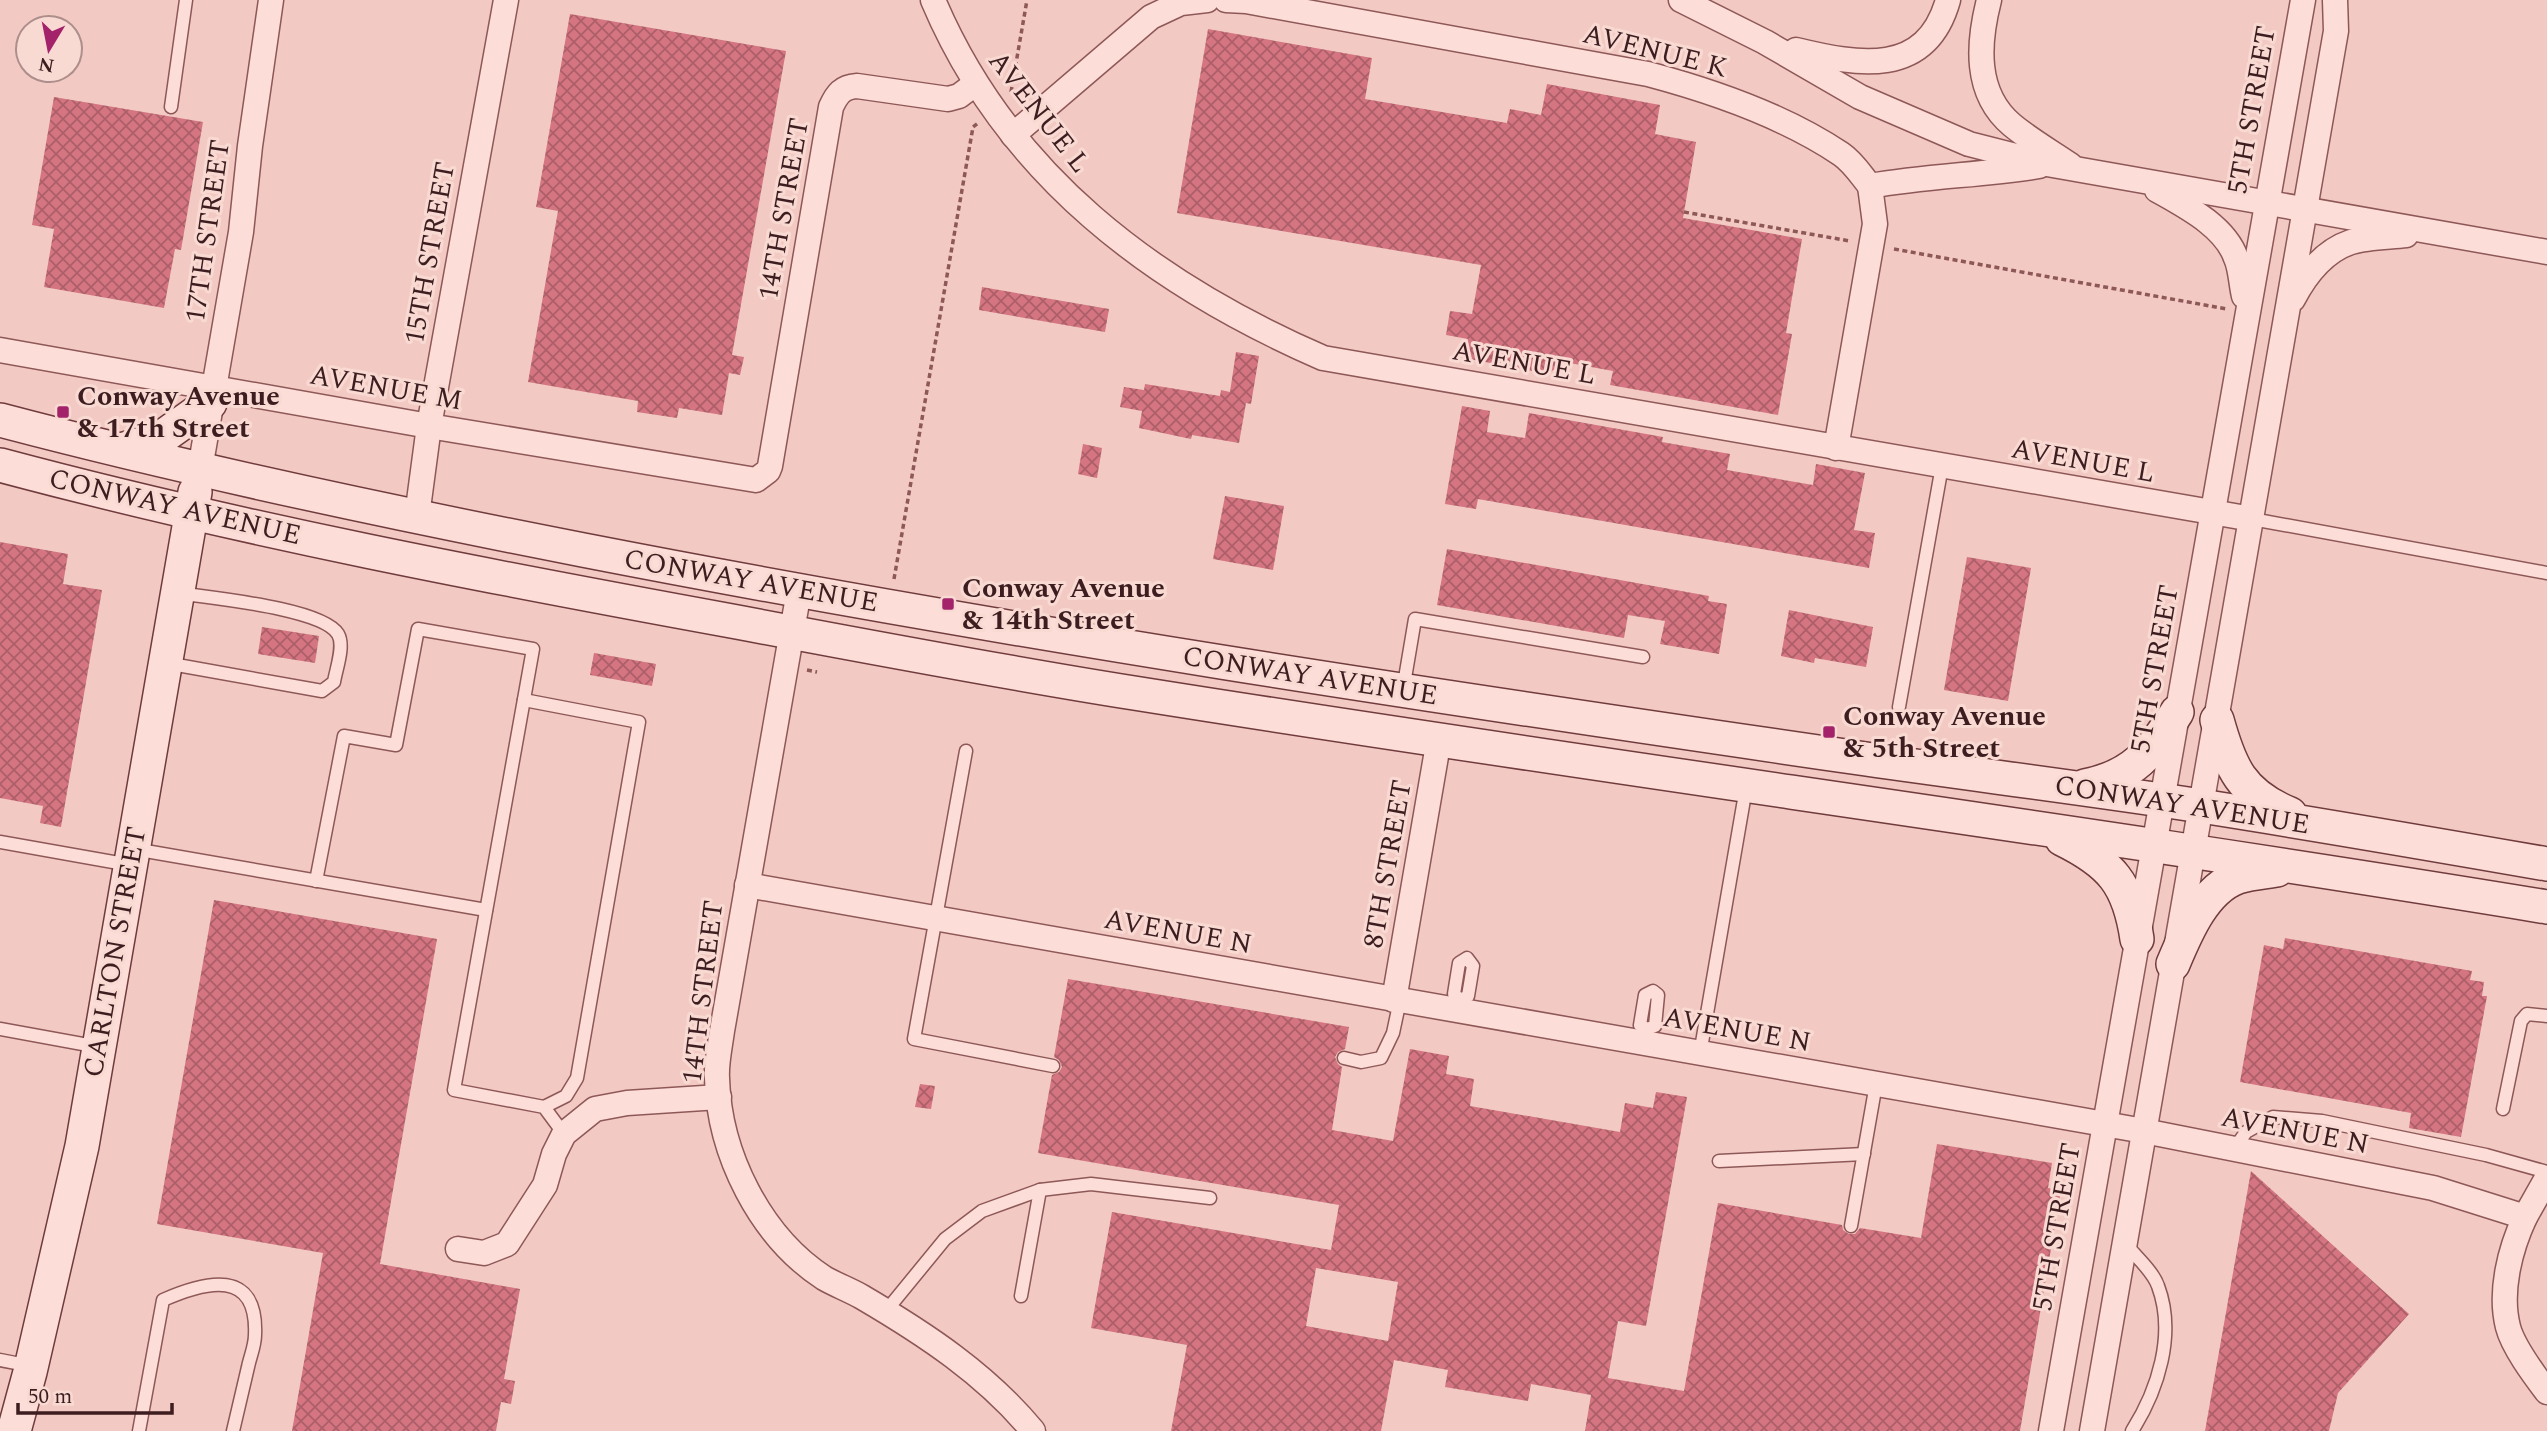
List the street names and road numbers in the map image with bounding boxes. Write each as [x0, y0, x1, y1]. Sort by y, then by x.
street label: AVENUE K [1578, 12, 1732, 90]
street label: 5TH STREET [2216, 22, 2288, 198]
street label: AVENUE L [977, 42, 1101, 182]
street label: 14TH STREET [747, 115, 821, 303]
street label: 17TH STREET [174, 137, 242, 325]
street label: 15TH STREET [393, 159, 467, 347]
street label: AVENUE L [1449, 329, 1599, 397]
street label: AVENUE M [306, 353, 466, 423]
street label: AVENUE L [2008, 427, 2158, 495]
street label: CONWAY AVENUE [45, 457, 305, 557]
street label: CONWAY AVENUE [620, 537, 882, 625]
street label: 5TH STREET [2119, 581, 2191, 757]
street label: CONWAY AVENUE [1179, 635, 1441, 717]
street label: CONWAY AVENUE [2051, 764, 2313, 846]
street label: 8TH STREET [1352, 776, 1424, 952]
street label: CARLTON STREET [72, 823, 158, 1081]
street label: 14TH STREET [670, 898, 736, 1086]
street label: AVENUE N [1100, 898, 1256, 966]
street label: AVENUE N [1659, 996, 1815, 1064]
street label: AVENUE N [2217, 1096, 2373, 1166]
street label: 5TH STREET [2021, 1139, 2093, 1315]

